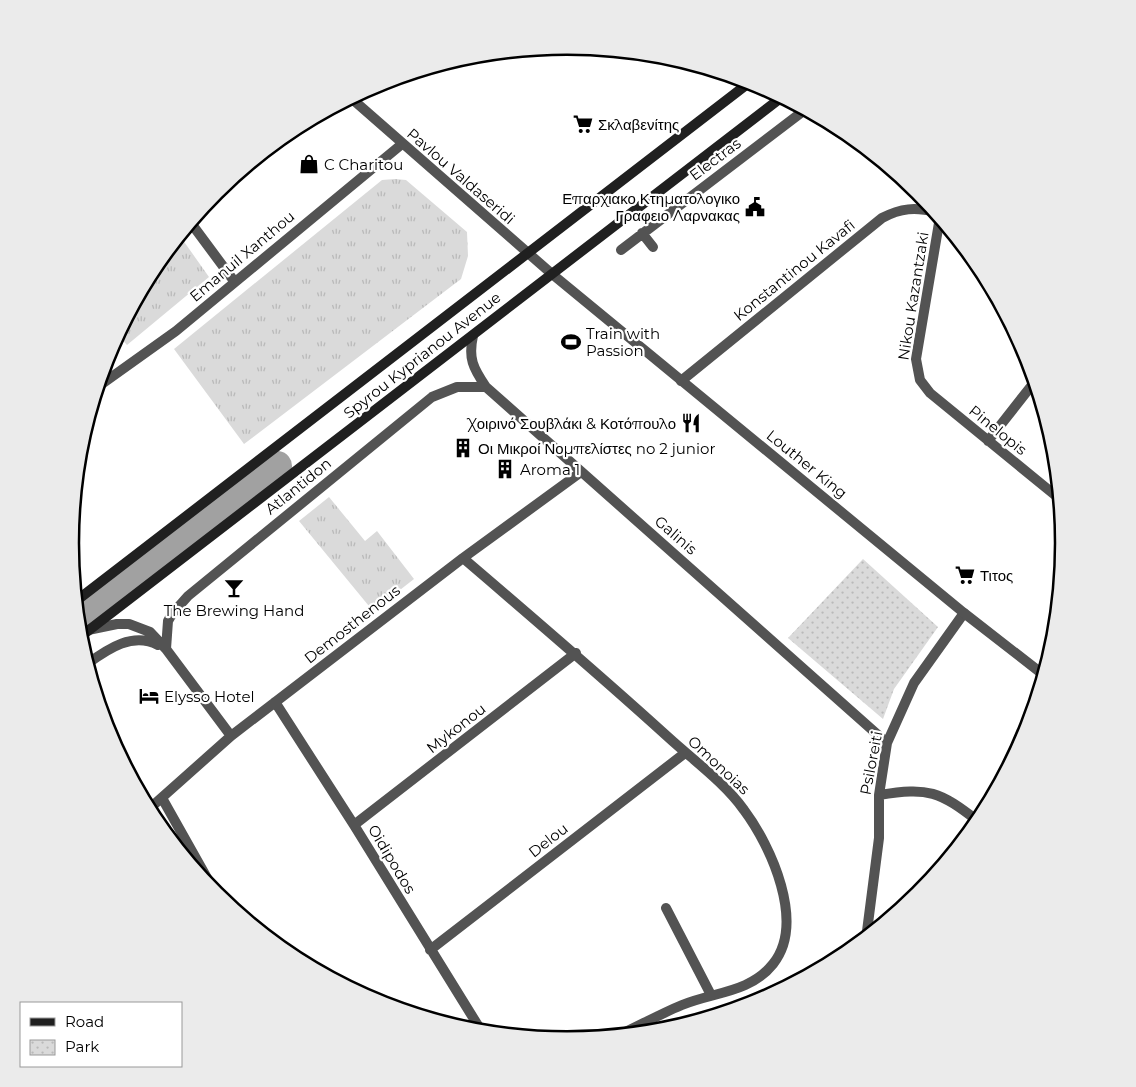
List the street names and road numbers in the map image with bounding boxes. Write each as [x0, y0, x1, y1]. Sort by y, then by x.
street label: Pavlou Valdaseridi [403, 124, 519, 228]
street label: Electras [686, 134, 744, 184]
street label: Emanuil Xanthou [186, 207, 298, 305]
street label: Konstantinou Kavafi [729, 215, 859, 325]
street label: Nikou Kazantzaki [893, 230, 933, 362]
street label: Spyrou Kyprianou Avenue [340, 288, 504, 422]
street label: Pinelopis [965, 401, 1031, 459]
street label: Louther King [763, 426, 851, 502]
street label: Atlantidon [261, 454, 335, 518]
street label: Galinis [651, 511, 701, 559]
street label: Demosthenous [300, 581, 404, 667]
street label: Mykonou [423, 699, 489, 757]
street label: Psiloreiti [856, 730, 886, 796]
street label: Omonoias [684, 732, 754, 798]
street label: Delou [524, 819, 572, 861]
street label: Oidipodos [364, 821, 420, 897]

